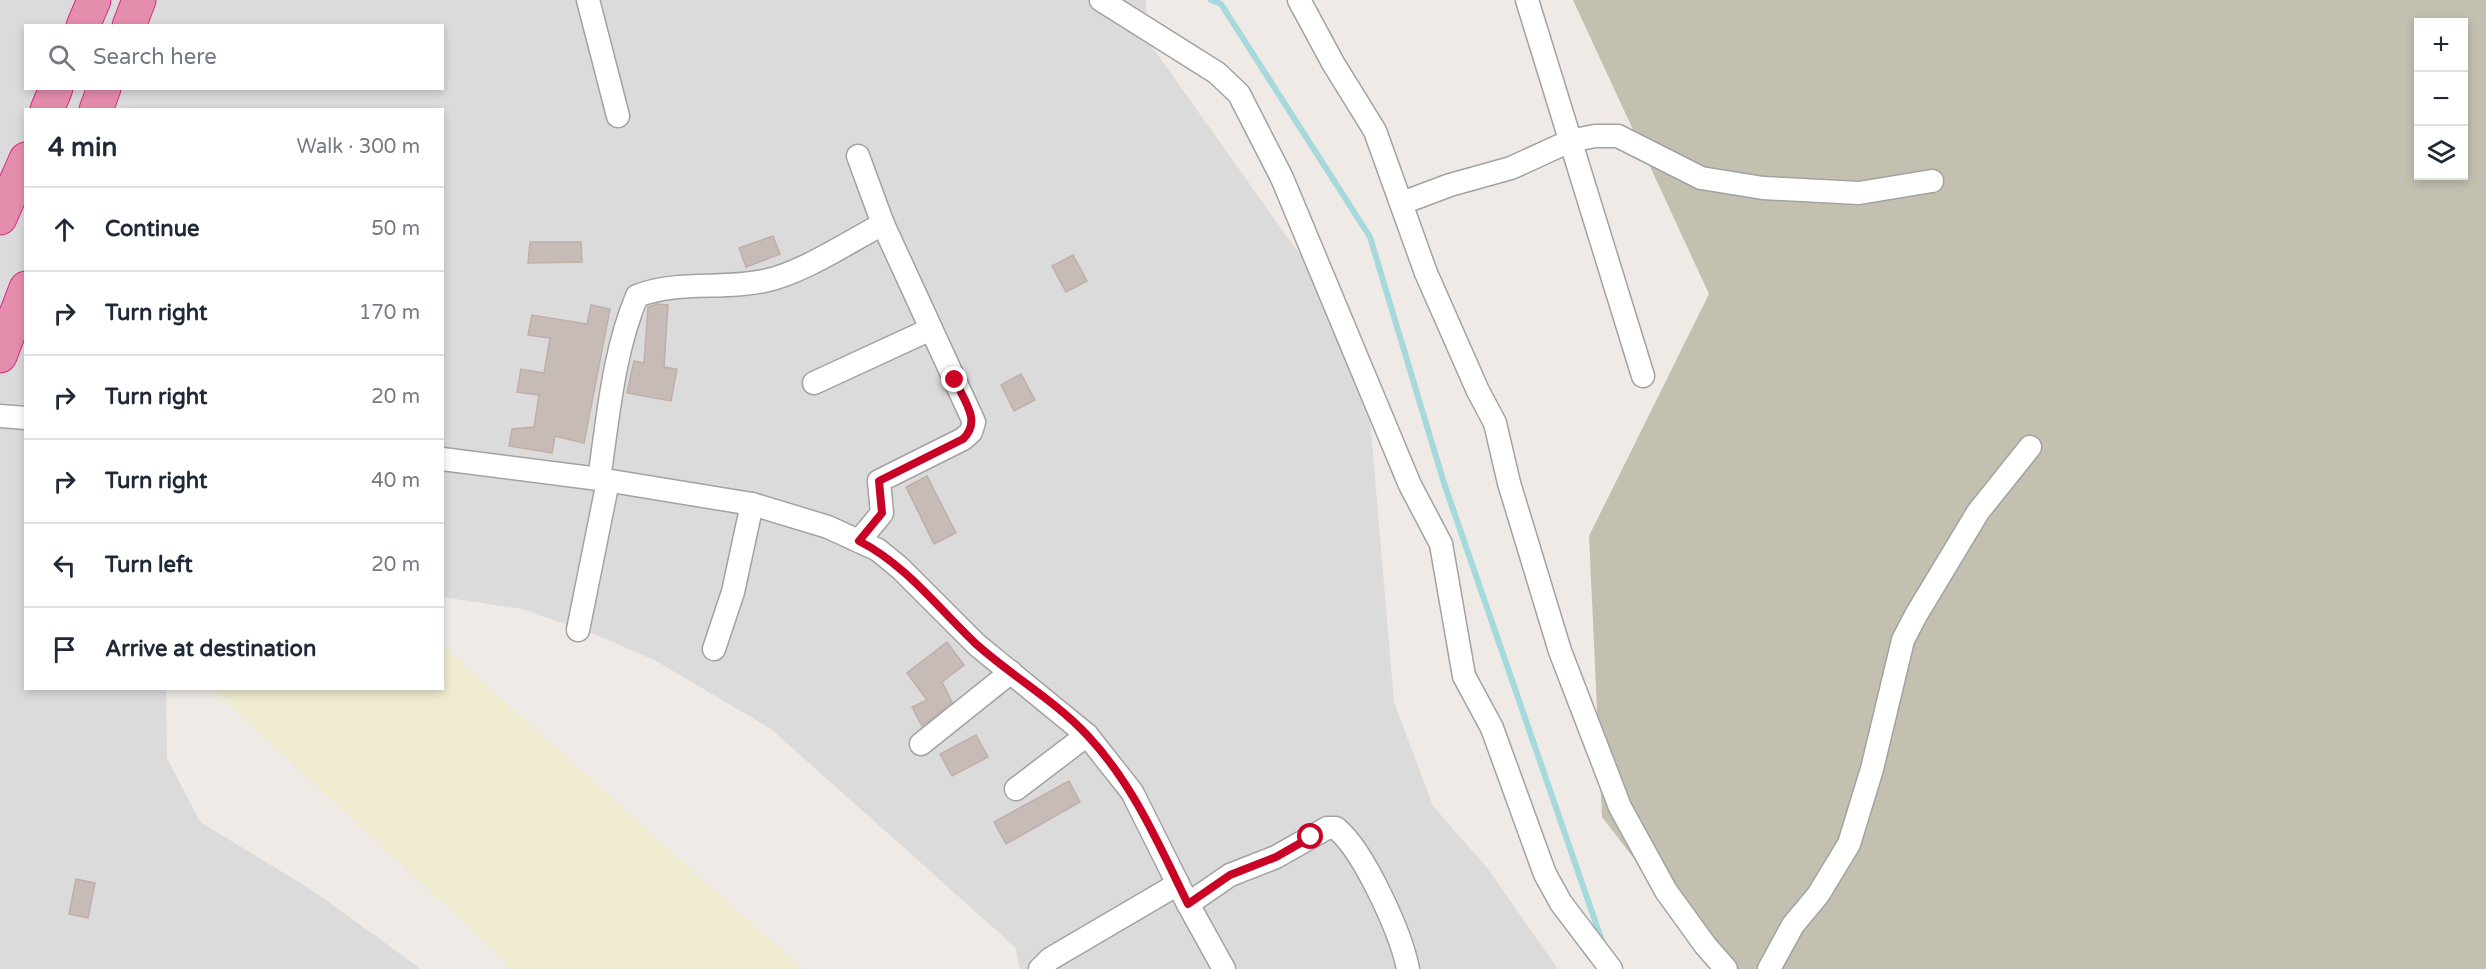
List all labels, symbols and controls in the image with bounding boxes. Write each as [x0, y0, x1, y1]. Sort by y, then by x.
map controls [2414, 18, 2468, 180]
button: + [2414, 18, 2468, 72]
search box [24, 24, 444, 90]
icon: search [45, 41, 78, 74]
text: Search here [93, 44, 217, 70]
button: − [2414, 72, 2468, 126]
button: layers [2414, 126, 2468, 180]
text: 4 min [48, 132, 117, 163]
text: Walk · 300 m [297, 135, 420, 159]
icon: ahead [48, 213, 81, 246]
text: Continue [105, 216, 200, 242]
text: 50 m [371, 217, 420, 241]
icon: right [48, 297, 81, 330]
text: Turn right [105, 300, 207, 326]
text: 170 m [359, 301, 420, 325]
route end [941, 366, 967, 392]
icon: right [48, 381, 81, 414]
text: Turn right [105, 384, 207, 410]
text: 20 m [371, 385, 420, 409]
icon: right [48, 465, 81, 498]
text: Turn right [105, 468, 207, 494]
text: 40 m [371, 469, 420, 493]
icon: left [48, 549, 81, 582]
text: Turn left [105, 552, 193, 578]
text: 20 m [371, 553, 420, 577]
icon: arrive [48, 633, 81, 666]
text: Arrive at destination [105, 636, 316, 662]
route start [1297, 823, 1323, 849]

